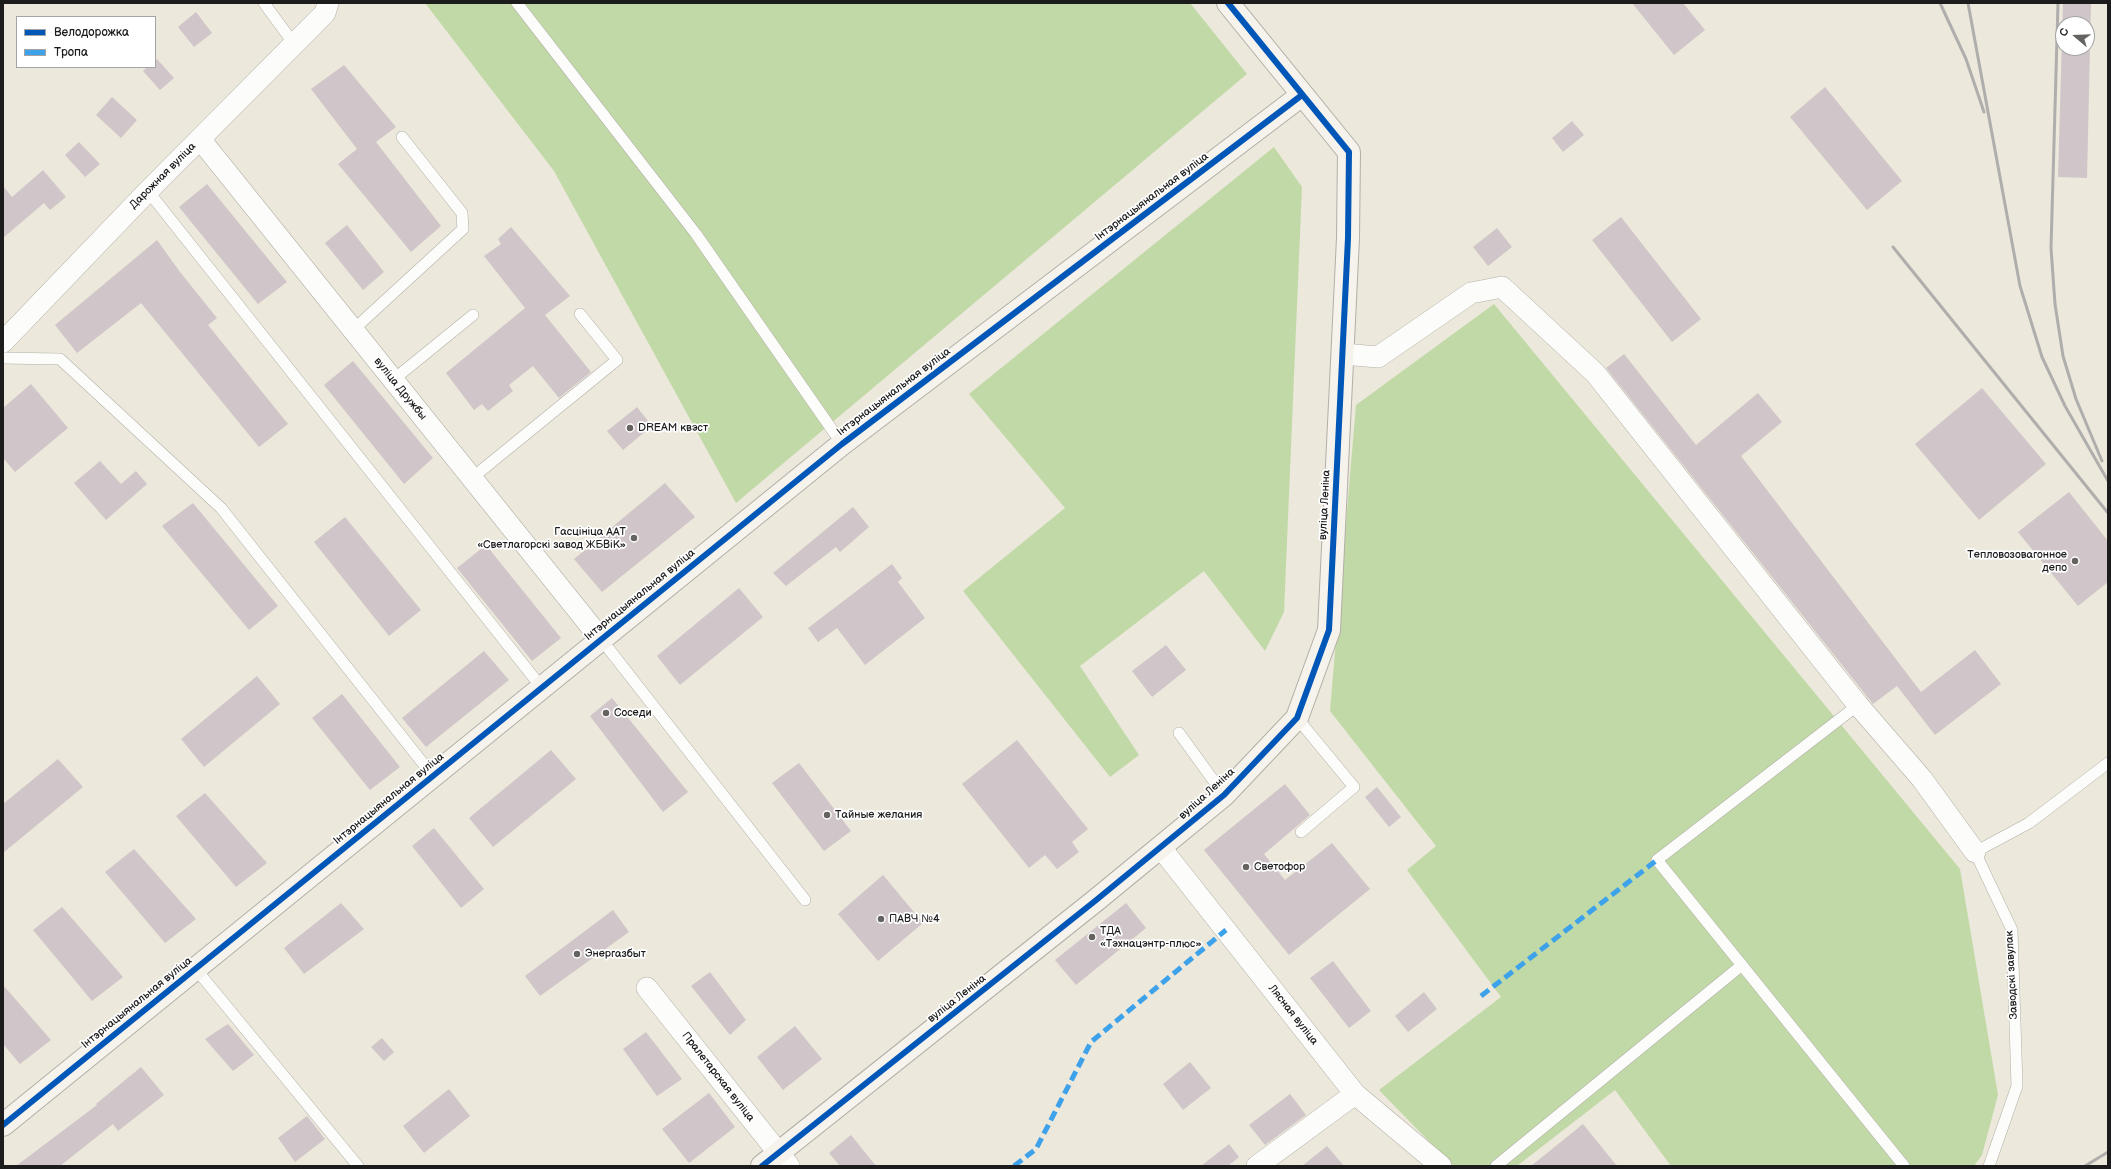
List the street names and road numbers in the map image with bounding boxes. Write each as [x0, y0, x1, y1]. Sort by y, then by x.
street label: Дарожная вуліца [127, 140, 199, 212]
street label: Інтэрнацыянальная вуліца [1093, 150, 1211, 244]
street label: Інтэрнацыянальная вуліца [835, 345, 953, 439]
street label: вуліца Дружбы [371, 355, 429, 423]
street label: вуліца Леніна [1317, 469, 1333, 541]
street label: Інтэрнацыянальная вуліца [582, 546, 698, 644]
street label: Інтэрнацыянальная вуліца [331, 750, 447, 848]
street label: вуліца Леніна [1176, 766, 1238, 822]
street label: Заводскі завулак [2003, 930, 2021, 1020]
street label: Інтэрнацыянальная вуліца [79, 954, 195, 1052]
street label: вуліца Леніна [925, 972, 989, 1026]
street label: Лясная вуліца [1265, 982, 1321, 1048]
street label: Пралетарская вуліца [679, 1029, 757, 1125]

